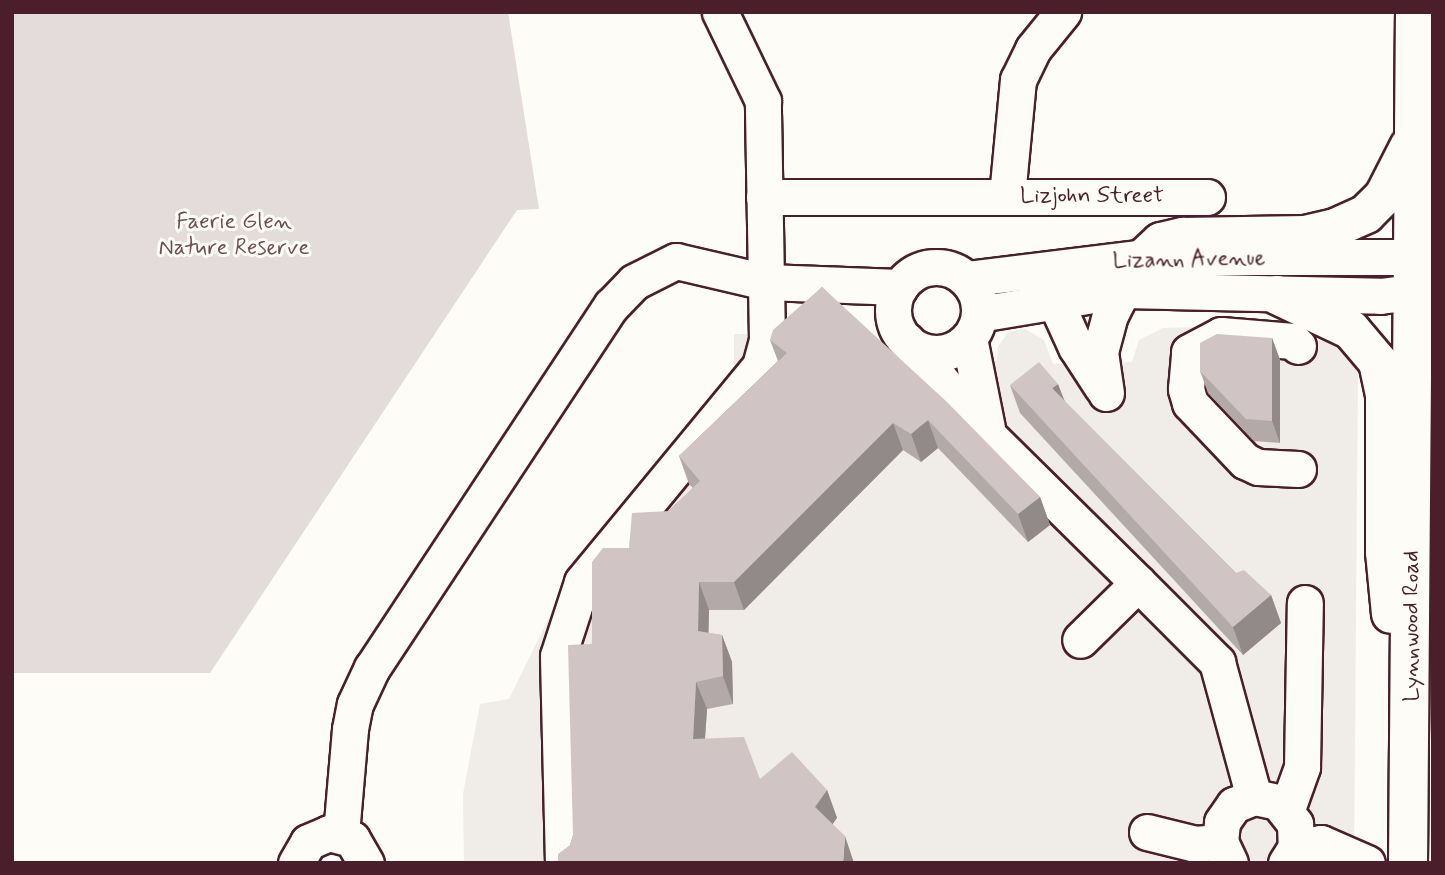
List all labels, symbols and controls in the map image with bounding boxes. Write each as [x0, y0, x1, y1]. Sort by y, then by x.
street label: Lizjohn Street [1021, 182, 1163, 210]
park label: Faerie Glen Nature Reserve [158, 208, 310, 262]
street label: Lizann Avenue [1114, 245, 1264, 275]
street label: Lynnwood Road [1398, 550, 1426, 702]

